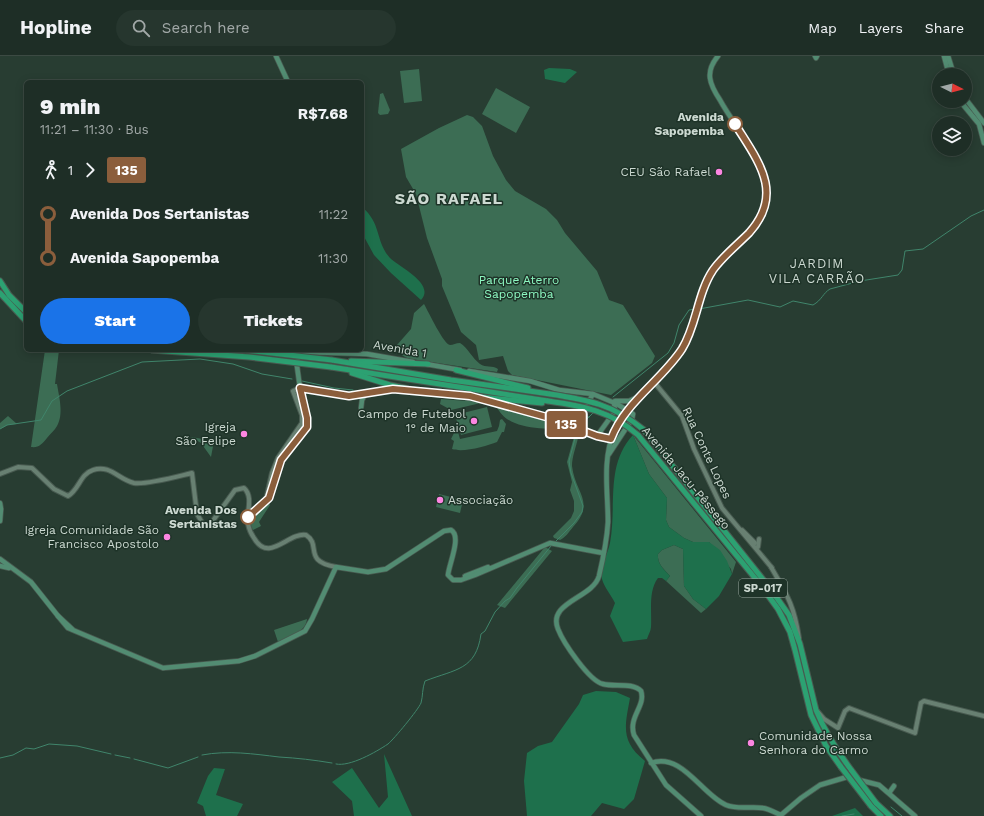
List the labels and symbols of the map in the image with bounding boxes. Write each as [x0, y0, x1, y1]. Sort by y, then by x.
north arrow [932, 68, 972, 108]
place label: Avenida Sapopemba [654, 110, 724, 138]
marker: Avenida Sapopemba [727, 116, 743, 132]
place label: CEU São Rafael [620, 165, 711, 179]
marker: CEU São Rafael [714, 167, 724, 177]
district label: SÃO RAFAEL [395, 189, 503, 208]
district label: JARDIM VILA CARRÃO [769, 256, 865, 286]
park label: Parque Aterro Sapopemba [479, 273, 559, 301]
street label: Avenida 1 [372, 337, 428, 361]
street label: Rua Conte Lopes [680, 405, 734, 501]
place label: Campo de Futebol 1° de Maio [358, 407, 466, 435]
line badge: 135 [543, 411, 589, 437]
marker: Campo de Futebol 1° de Maio [469, 416, 479, 426]
place label: Igreja São Felipe [175, 420, 236, 448]
street label: Avenida Jacu-Pêssego [639, 424, 733, 532]
marker: Igreja São Felipe [239, 429, 249, 439]
place label: Associação [448, 493, 513, 507]
marker: Associação [435, 495, 445, 505]
place label: Avenida Dos Sertanistas [165, 503, 238, 531]
marker: Avenida Dos Sertanistas [240, 509, 256, 525]
place label: Igreja Comunidade São Francisco Apostolo [24, 523, 159, 551]
marker: Igreja Comunidade São Francisco Apostolo [162, 532, 172, 542]
road number: SP-017 [739, 579, 787, 597]
place label: Comunidade Nossa Senhora do Carmo [759, 729, 872, 757]
marker: Comunidade Nossa Senhora do Carmo [746, 738, 756, 748]

